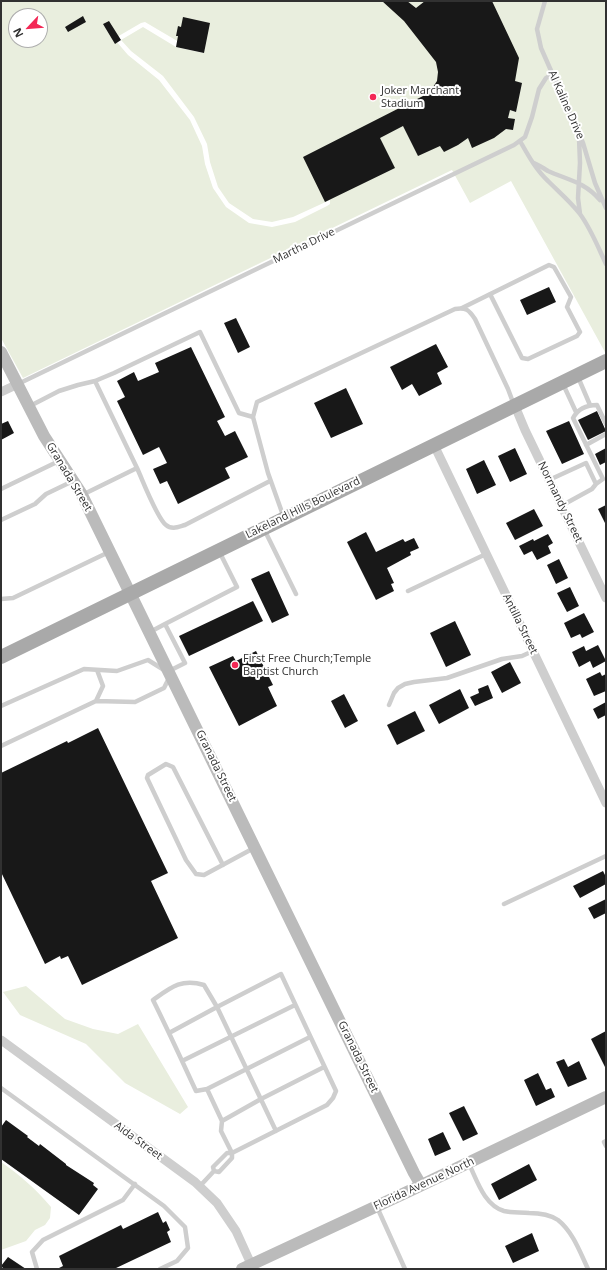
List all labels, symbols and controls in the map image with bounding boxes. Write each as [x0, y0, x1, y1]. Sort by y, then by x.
north arrow [8, 8, 48, 48]
text: N [9, 26, 26, 40]
street label: Al Kaline Drive [545, 69, 587, 141]
place label: Joker Marchant Stadium [381, 84, 459, 110]
marker: Joker Marchant Stadium [368, 92, 378, 102]
street label: Martha Drive [271, 225, 337, 267]
street label: Granada Street [43, 440, 95, 514]
street label: Normandy Street [535, 459, 585, 545]
street label: Lakeland Hills Boulevard [244, 474, 362, 542]
street label: Antilla Street [500, 592, 540, 656]
place label: First Free Church;Temple Baptist Church [243, 652, 371, 678]
marker: First Free Church;Temple Baptist Church [230, 660, 240, 670]
street label: Granada Street [193, 728, 239, 804]
street label: Granada Street [335, 1019, 381, 1095]
street label: Aida Street [111, 1119, 165, 1163]
street label: Florida Avenue North [372, 1155, 476, 1213]

